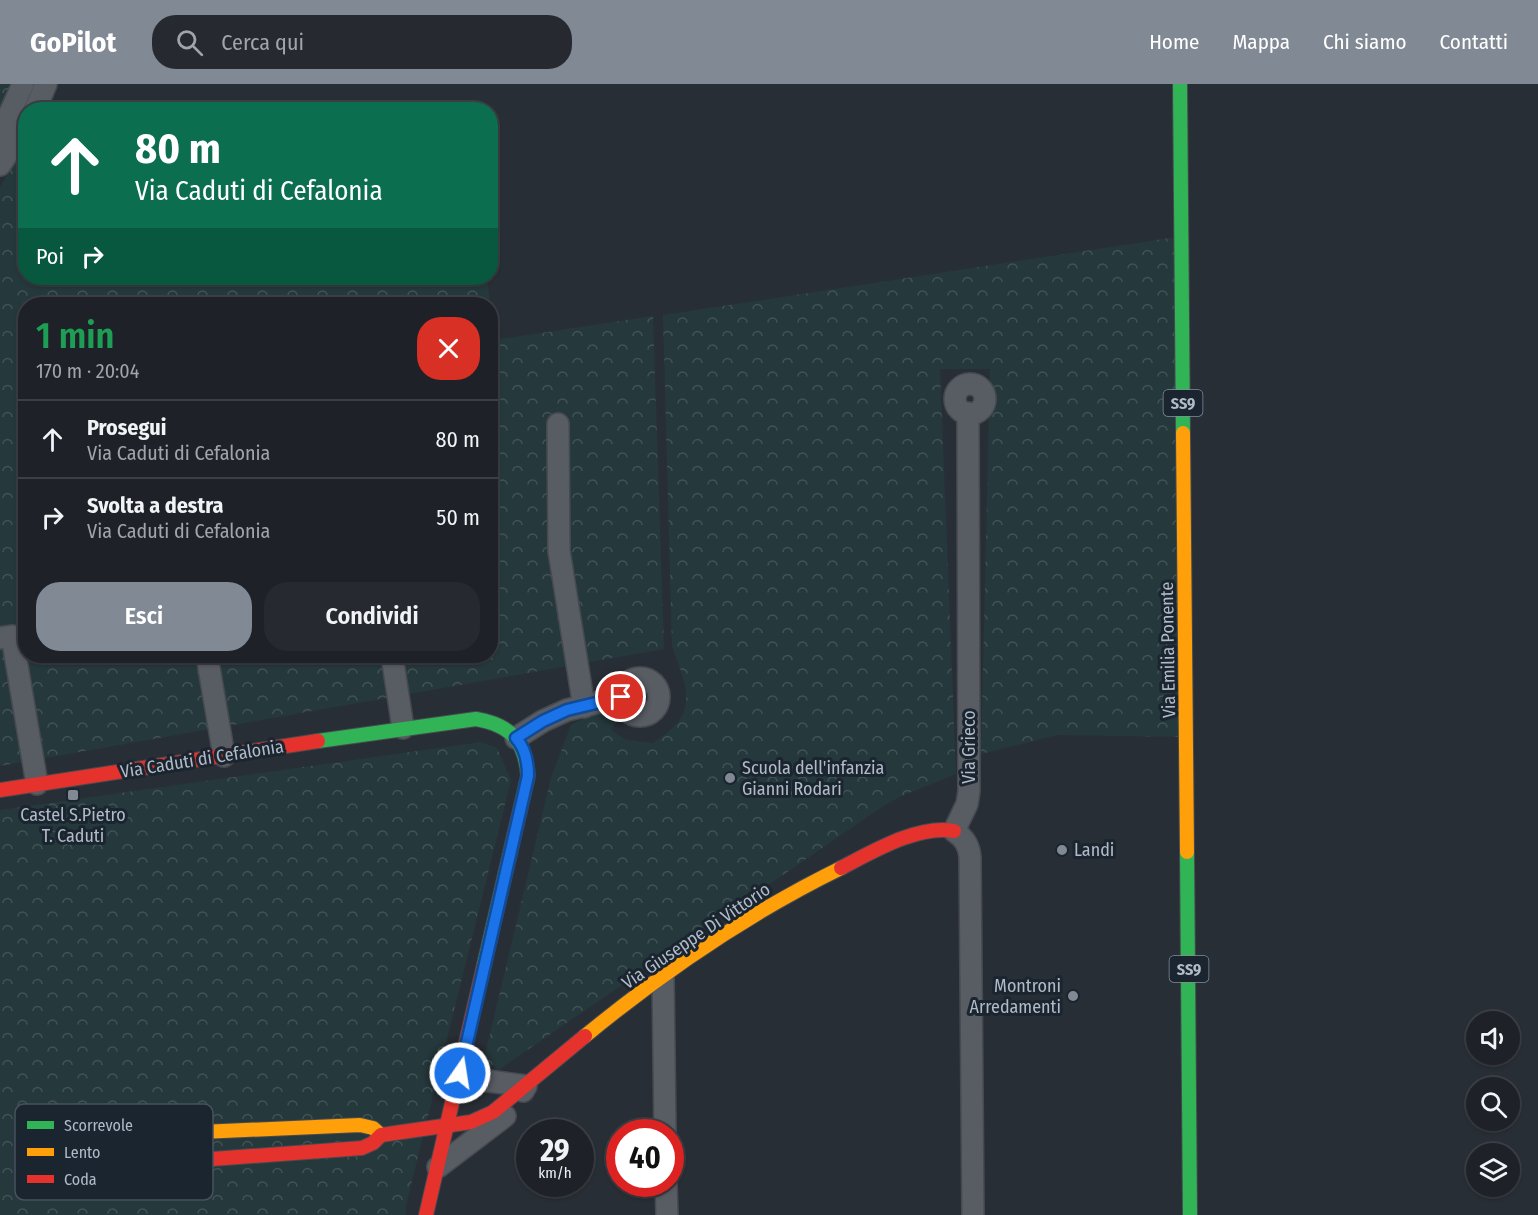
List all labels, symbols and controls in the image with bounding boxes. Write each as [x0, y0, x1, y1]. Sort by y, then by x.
search box [152, 15, 572, 69]
text: GoPilot [30, 26, 116, 59]
icon: search [173, 26, 206, 59]
text: Cerca qui [221, 29, 304, 56]
text: Home [1149, 29, 1199, 55]
text: Mappa [1232, 29, 1290, 55]
text: Chi siamo [1323, 29, 1407, 55]
text: Contatti [1440, 29, 1508, 55]
text: 80 m [135, 124, 221, 174]
icon: ahead [36, 126, 114, 204]
text: Via Caduti di Cefalonia [135, 175, 383, 207]
icon: right [76, 240, 109, 273]
text: Poi [36, 243, 64, 270]
text: 1 min [36, 314, 114, 358]
button: close [417, 317, 480, 380]
text: 170 m · 20:04 [36, 359, 139, 383]
road number: SS9 [1164, 390, 1202, 416]
text: Prosegui [87, 414, 166, 441]
icon: ahead [36, 423, 69, 456]
text: 80 m [435, 426, 480, 453]
text: Via Caduti di Cefalonia [87, 441, 270, 465]
text: Svolta a destra [87, 492, 224, 519]
icon: right [36, 501, 69, 534]
text: 50 m [436, 504, 480, 531]
text: Via Caduti di Cefalonia [87, 519, 270, 543]
street label: Via Emilia Ponente [1156, 581, 1180, 718]
button: Esci [36, 582, 252, 651]
button: Condividi [264, 582, 480, 651]
pin [595, 671, 646, 722]
icon: arrive [604, 680, 637, 713]
street label: Via Grieco [958, 710, 980, 784]
street label: Via Caduti di Cefalonia [119, 735, 285, 783]
place label: Scuola dell'infanzia Gianni Rodari [742, 757, 885, 800]
marker: Scuola dell'infanzia Gianni Rodari [723, 771, 737, 785]
marker: Castel S.Pietro T. Caduti [66, 788, 80, 802]
place label: Castel S.Pietro T. Caduti [20, 804, 126, 847]
place label: Landi [1074, 839, 1114, 861]
marker: Landi [1055, 843, 1069, 857]
street label: Via Giuseppe Di Vittorio [618, 878, 774, 994]
road number: SS9 [1170, 956, 1208, 982]
place label: Montroni Arredamenti [969, 975, 1061, 1018]
marker: Montroni Arredamenti [1066, 989, 1080, 1003]
map controls [1466, 1011, 1520, 1197]
button: sound [1466, 1011, 1520, 1065]
position arrow [428, 1041, 492, 1105]
button: search [1466, 1077, 1520, 1131]
legend [15, 1104, 213, 1200]
text: Scorrevole [64, 1116, 133, 1135]
speed limit sign: 40 [606, 1119, 684, 1197]
text: 29 [540, 1133, 570, 1169]
text: Lento [64, 1143, 100, 1162]
button: layers [1466, 1143, 1520, 1197]
text: km/h [538, 1164, 572, 1182]
text: Coda [64, 1170, 97, 1189]

